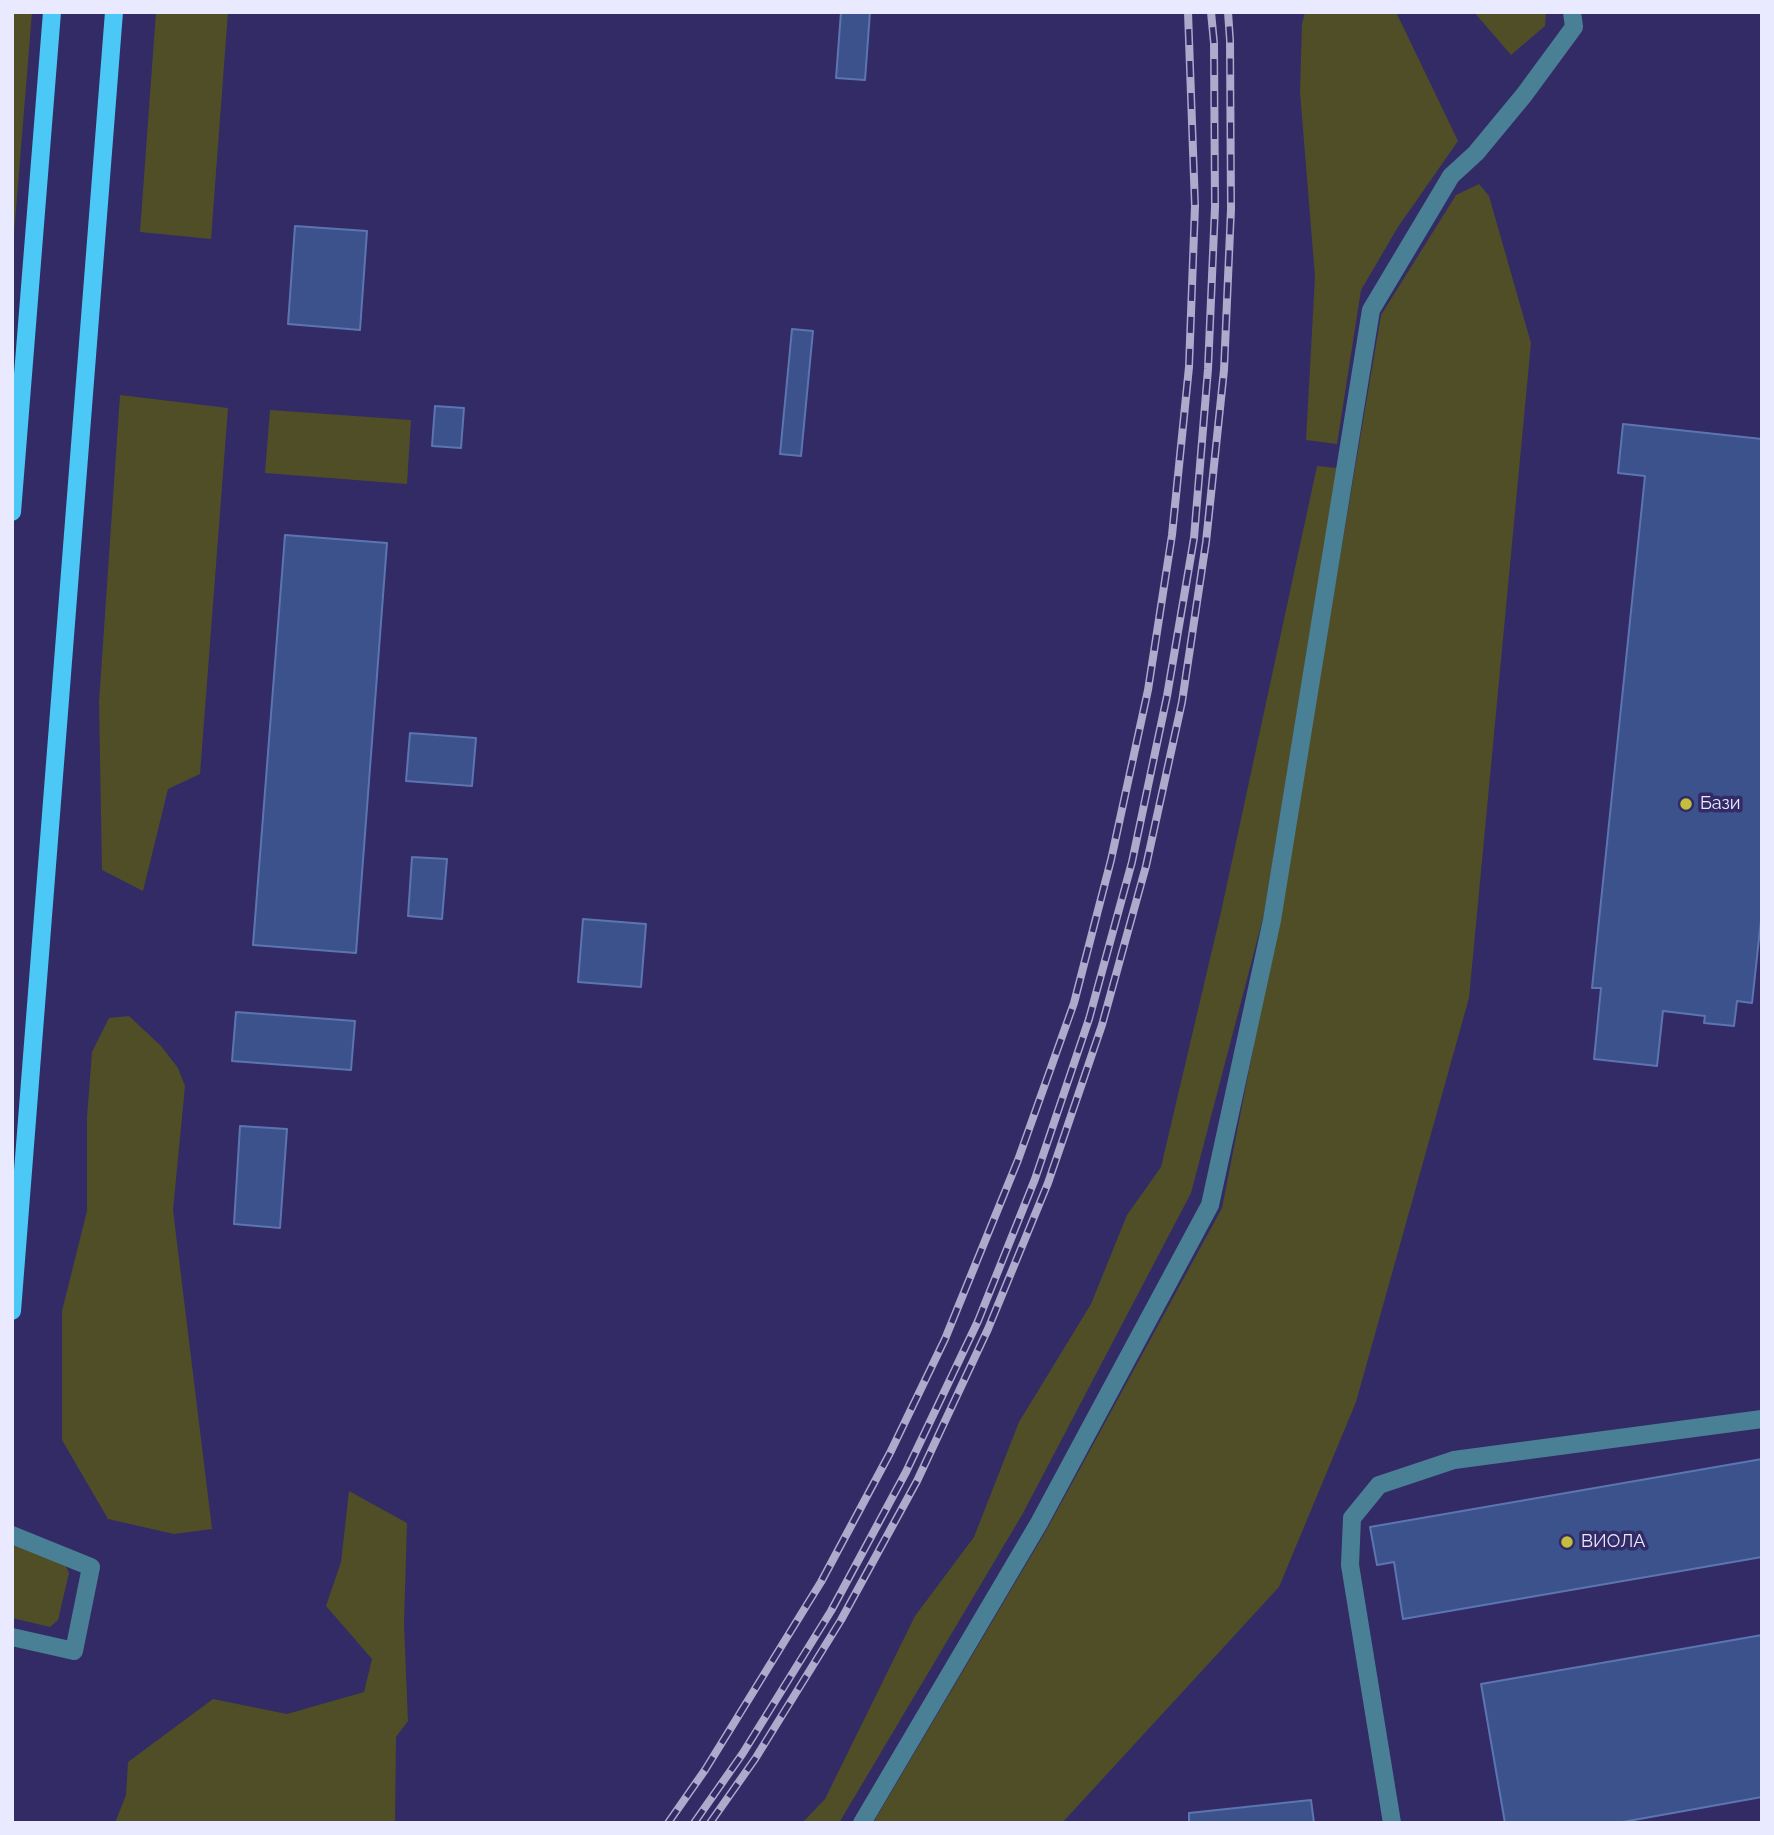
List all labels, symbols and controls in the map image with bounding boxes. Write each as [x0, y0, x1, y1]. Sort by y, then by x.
place label: Бази [1700, 793, 1741, 815]
marker: Бази [1678, 796, 1694, 812]
place label: ВИОЛА [1581, 1531, 1645, 1553]
marker: ВИОЛА [1559, 1534, 1575, 1550]

